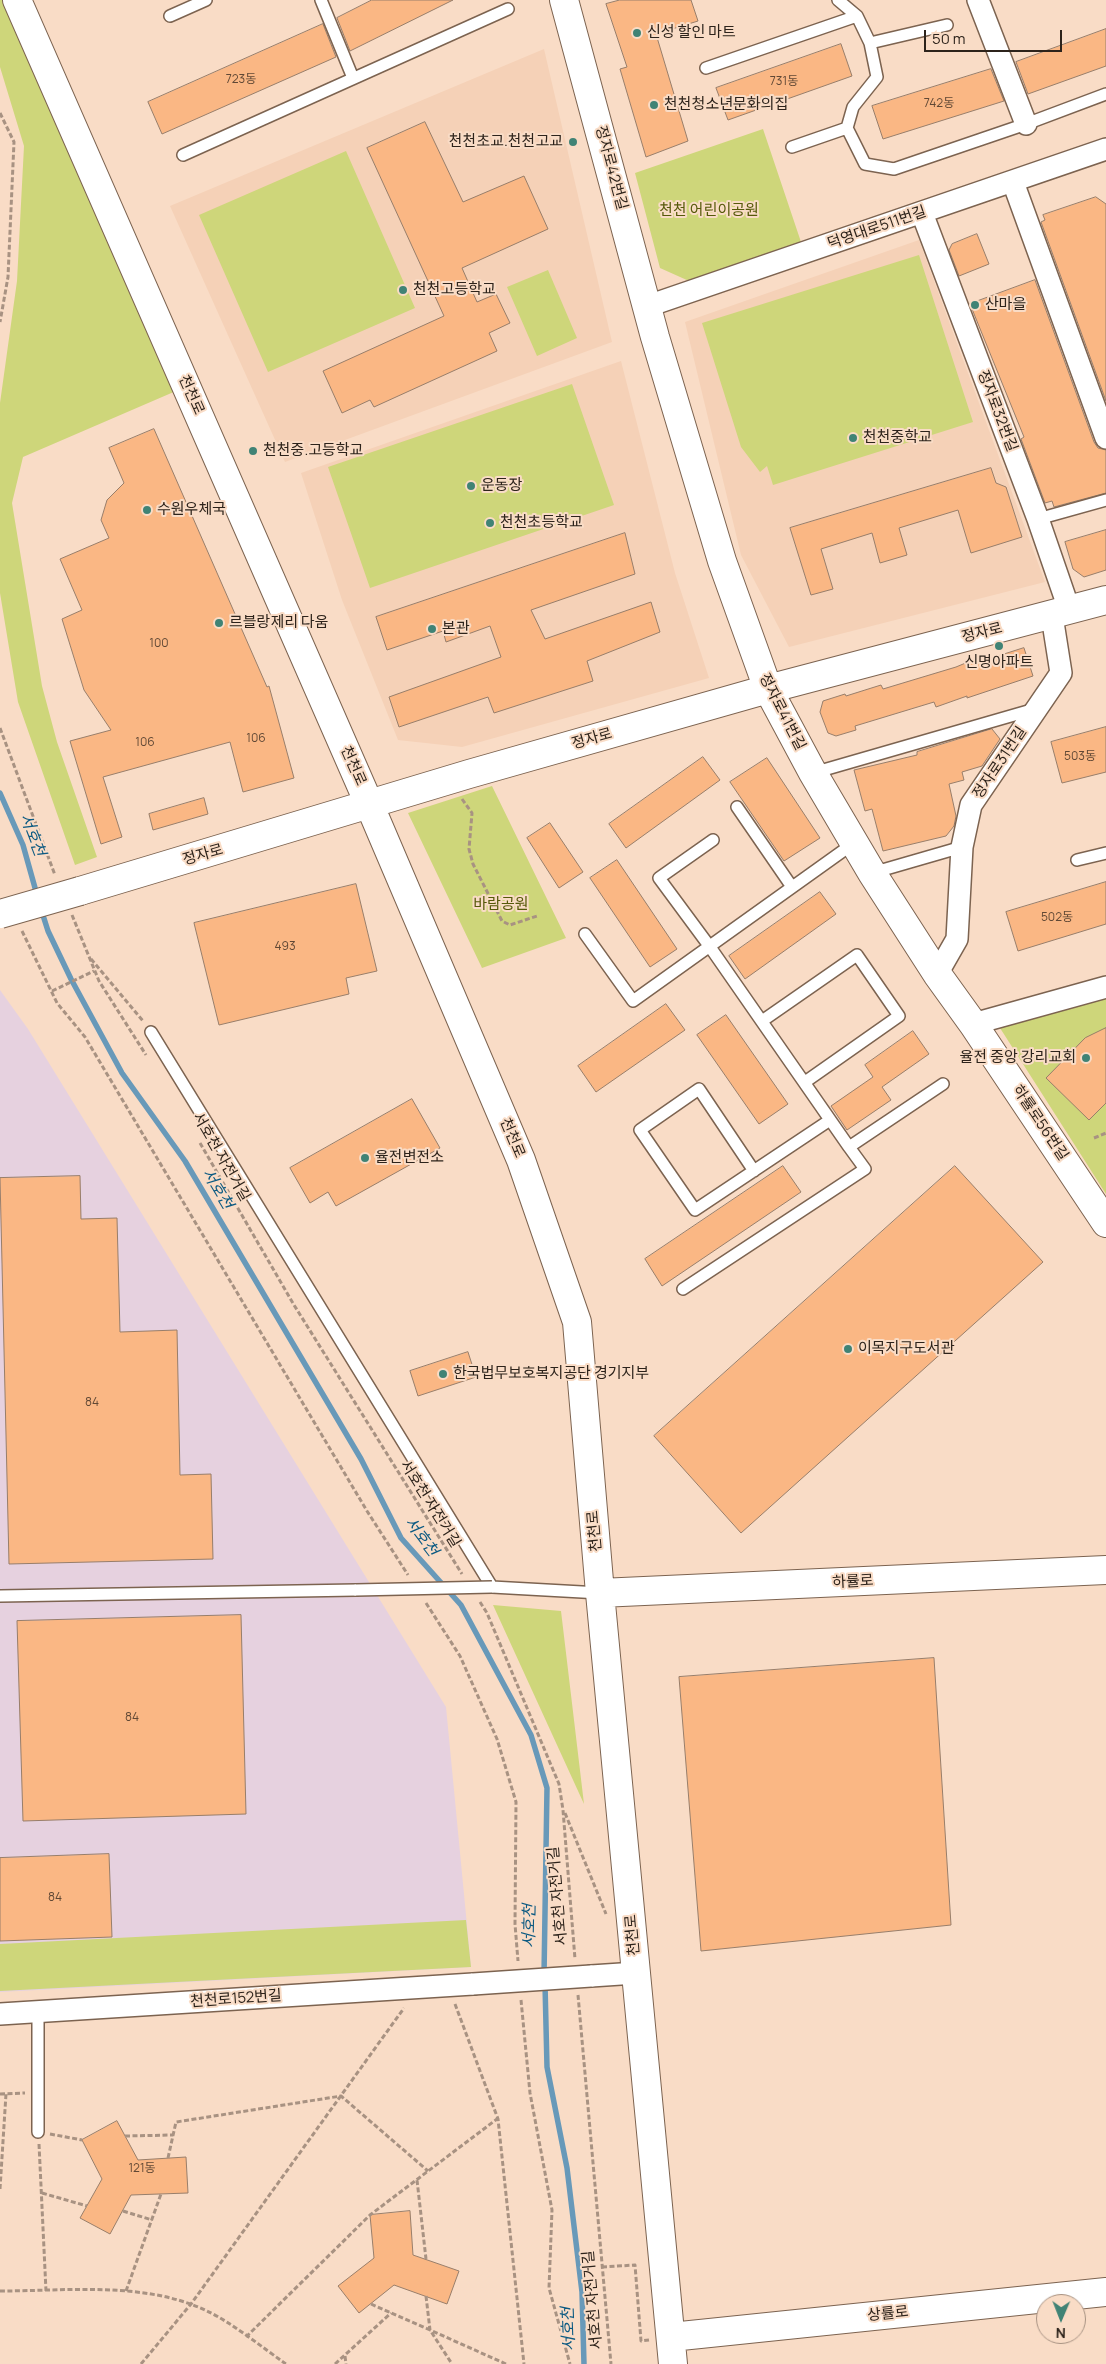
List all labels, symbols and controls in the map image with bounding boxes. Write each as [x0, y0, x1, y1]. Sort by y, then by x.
scale bar [926, 20, 1064, 52]
place label: 신성 할인 마트 [647, 24, 736, 42]
marker: 신성 할인 마트 [631, 27, 643, 39]
text: 50 m [932, 28, 966, 49]
house number: 723동 [226, 73, 256, 87]
house number: 731동 [770, 75, 798, 89]
place label: 천천청소년문화의집 [664, 96, 788, 114]
house number: 742동 [924, 97, 954, 111]
marker: 천천청소년문화의집 [648, 99, 660, 111]
street label: 정자로42번길 [591, 124, 631, 212]
place label: 천천초교.천천고교 [449, 133, 563, 151]
marker: 천천초교.천천고교 [567, 136, 579, 148]
park label: 천천 어린이공원 [659, 202, 759, 220]
street label: 덕영대로511번길 [825, 203, 929, 253]
place label: 천천고등학교 [413, 281, 496, 299]
marker: 천천고등학교 [397, 284, 409, 296]
place label: 산마을 [985, 296, 1026, 314]
marker: 산마을 [969, 299, 981, 311]
street label: 정자로32번길 [973, 368, 1021, 454]
street label: 천천로 [174, 372, 208, 418]
place label: 천천중학교 [863, 429, 932, 447]
marker: 천천중학교 [847, 432, 859, 444]
place label: 천천중.고등학교 [263, 442, 363, 460]
marker: 천천중.고등학교 [247, 445, 259, 457]
place label: 운동장 [481, 477, 522, 495]
marker: 운동장 [465, 480, 477, 492]
place label: 수원우체국 [157, 501, 226, 519]
marker: 수원우체국 [141, 504, 153, 516]
place label: 천천초등학교 [500, 514, 583, 532]
marker: 천천초등학교 [484, 517, 496, 529]
place label: 르블랑제리 다움 [229, 614, 329, 632]
marker: 르블랑제리 다움 [213, 617, 225, 629]
street label: 정자로 [960, 619, 1004, 647]
place label: 본관 [442, 620, 470, 638]
marker: 본관 [426, 623, 438, 635]
house number: 100 [149, 637, 169, 651]
marker: 신명아파트 [993, 640, 1005, 652]
place label: 신명아파트 [965, 654, 1033, 672]
street label: 정자로41번길 [755, 671, 809, 753]
street label: 정자로31번길 [969, 724, 1031, 802]
street label: 정자로 [570, 725, 614, 753]
house number: 106 [246, 732, 266, 746]
house number: 106 [135, 736, 155, 750]
street label: 천천로 [336, 743, 370, 789]
house number: 503동 [1064, 750, 1096, 764]
water label: 서호천 [15, 811, 49, 859]
street label: 정자로 [181, 841, 225, 869]
park label: 바람공원 [473, 896, 529, 914]
house number: 502동 [1041, 911, 1073, 925]
house number: 493 [274, 940, 296, 954]
place label: 율전 중앙 강리교회 [960, 1049, 1076, 1067]
marker: 율전 중앙 강리교회 [1080, 1052, 1092, 1064]
street label: 하률로56번길 [1008, 1082, 1072, 1164]
street label: 서호천 자전거길 [188, 1109, 254, 1205]
street label: 천천로 [496, 1115, 528, 1161]
place label: 율전변전소 [375, 1149, 444, 1167]
marker: 율전변전소 [359, 1152, 371, 1164]
water label: 서호천 [197, 1165, 237, 1213]
place label: 이목지구도서관 [858, 1340, 955, 1358]
marker: 이목지구도서관 [842, 1343, 854, 1355]
place label: 한국법무보호복지공단 경기지부 [453, 1365, 649, 1383]
marker: 한국법무보호복지공단 경기지부 [437, 1368, 449, 1380]
house number: 84 [85, 1396, 99, 1410]
street label: 서호천 자전거길 [396, 1457, 464, 1551]
street label: 천천로 [584, 1510, 606, 1552]
water label: 서호천 [400, 1514, 442, 1560]
street label: 하률로 [832, 1572, 874, 1592]
house number: 84 [125, 1711, 139, 1725]
street label: 서호천 자전거길 [545, 1846, 571, 1946]
house number: 84 [48, 1891, 62, 1905]
water label: 서호천 [520, 1904, 540, 1948]
street label: 천천로 [622, 1914, 644, 1956]
street label: 천천로152번길 [190, 1987, 282, 2011]
house number: 121동 [128, 2162, 156, 2176]
street label: 서호천 자전거길 [580, 2250, 606, 2350]
north arrow [1036, 2294, 1086, 2344]
street label: 상률로 [866, 2303, 910, 2325]
water label: 서호천 [559, 2307, 579, 2351]
text: N [1056, 2324, 1066, 2343]

